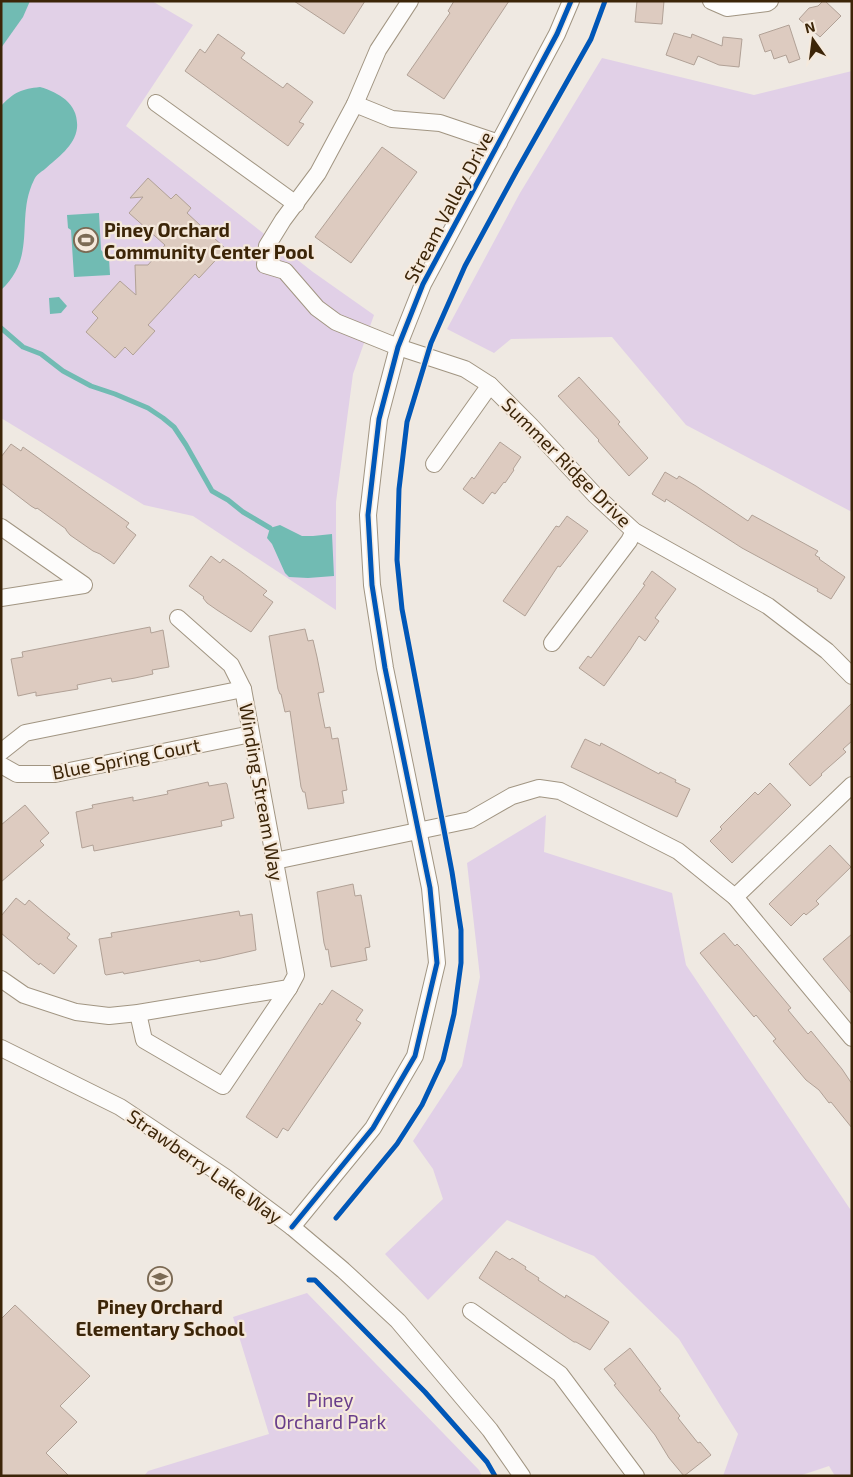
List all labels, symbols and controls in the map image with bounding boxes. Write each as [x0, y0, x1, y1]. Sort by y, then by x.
north arrow [788, 15, 838, 65]
text: N [803, 17, 817, 36]
street label: Stream Valley Drive [398, 127, 498, 287]
place label: Piney Orchard Community Center Pool [104, 218, 315, 264]
sports icon: Piney Orchard Community Center Pool [73, 227, 99, 253]
street label: Summer Ridge Drive [497, 392, 637, 532]
street label: Winding Stream Way [235, 701, 289, 883]
street label: Blue Spring Court [50, 732, 202, 784]
street label: Strawberry Lake Way [123, 1104, 287, 1228]
school or university icon: Piney Orchard Elementary School [147, 1266, 173, 1292]
place label: Piney Orchard Elementary School [76, 1295, 245, 1341]
park label: Piney Orchard Park [274, 1388, 386, 1433]

